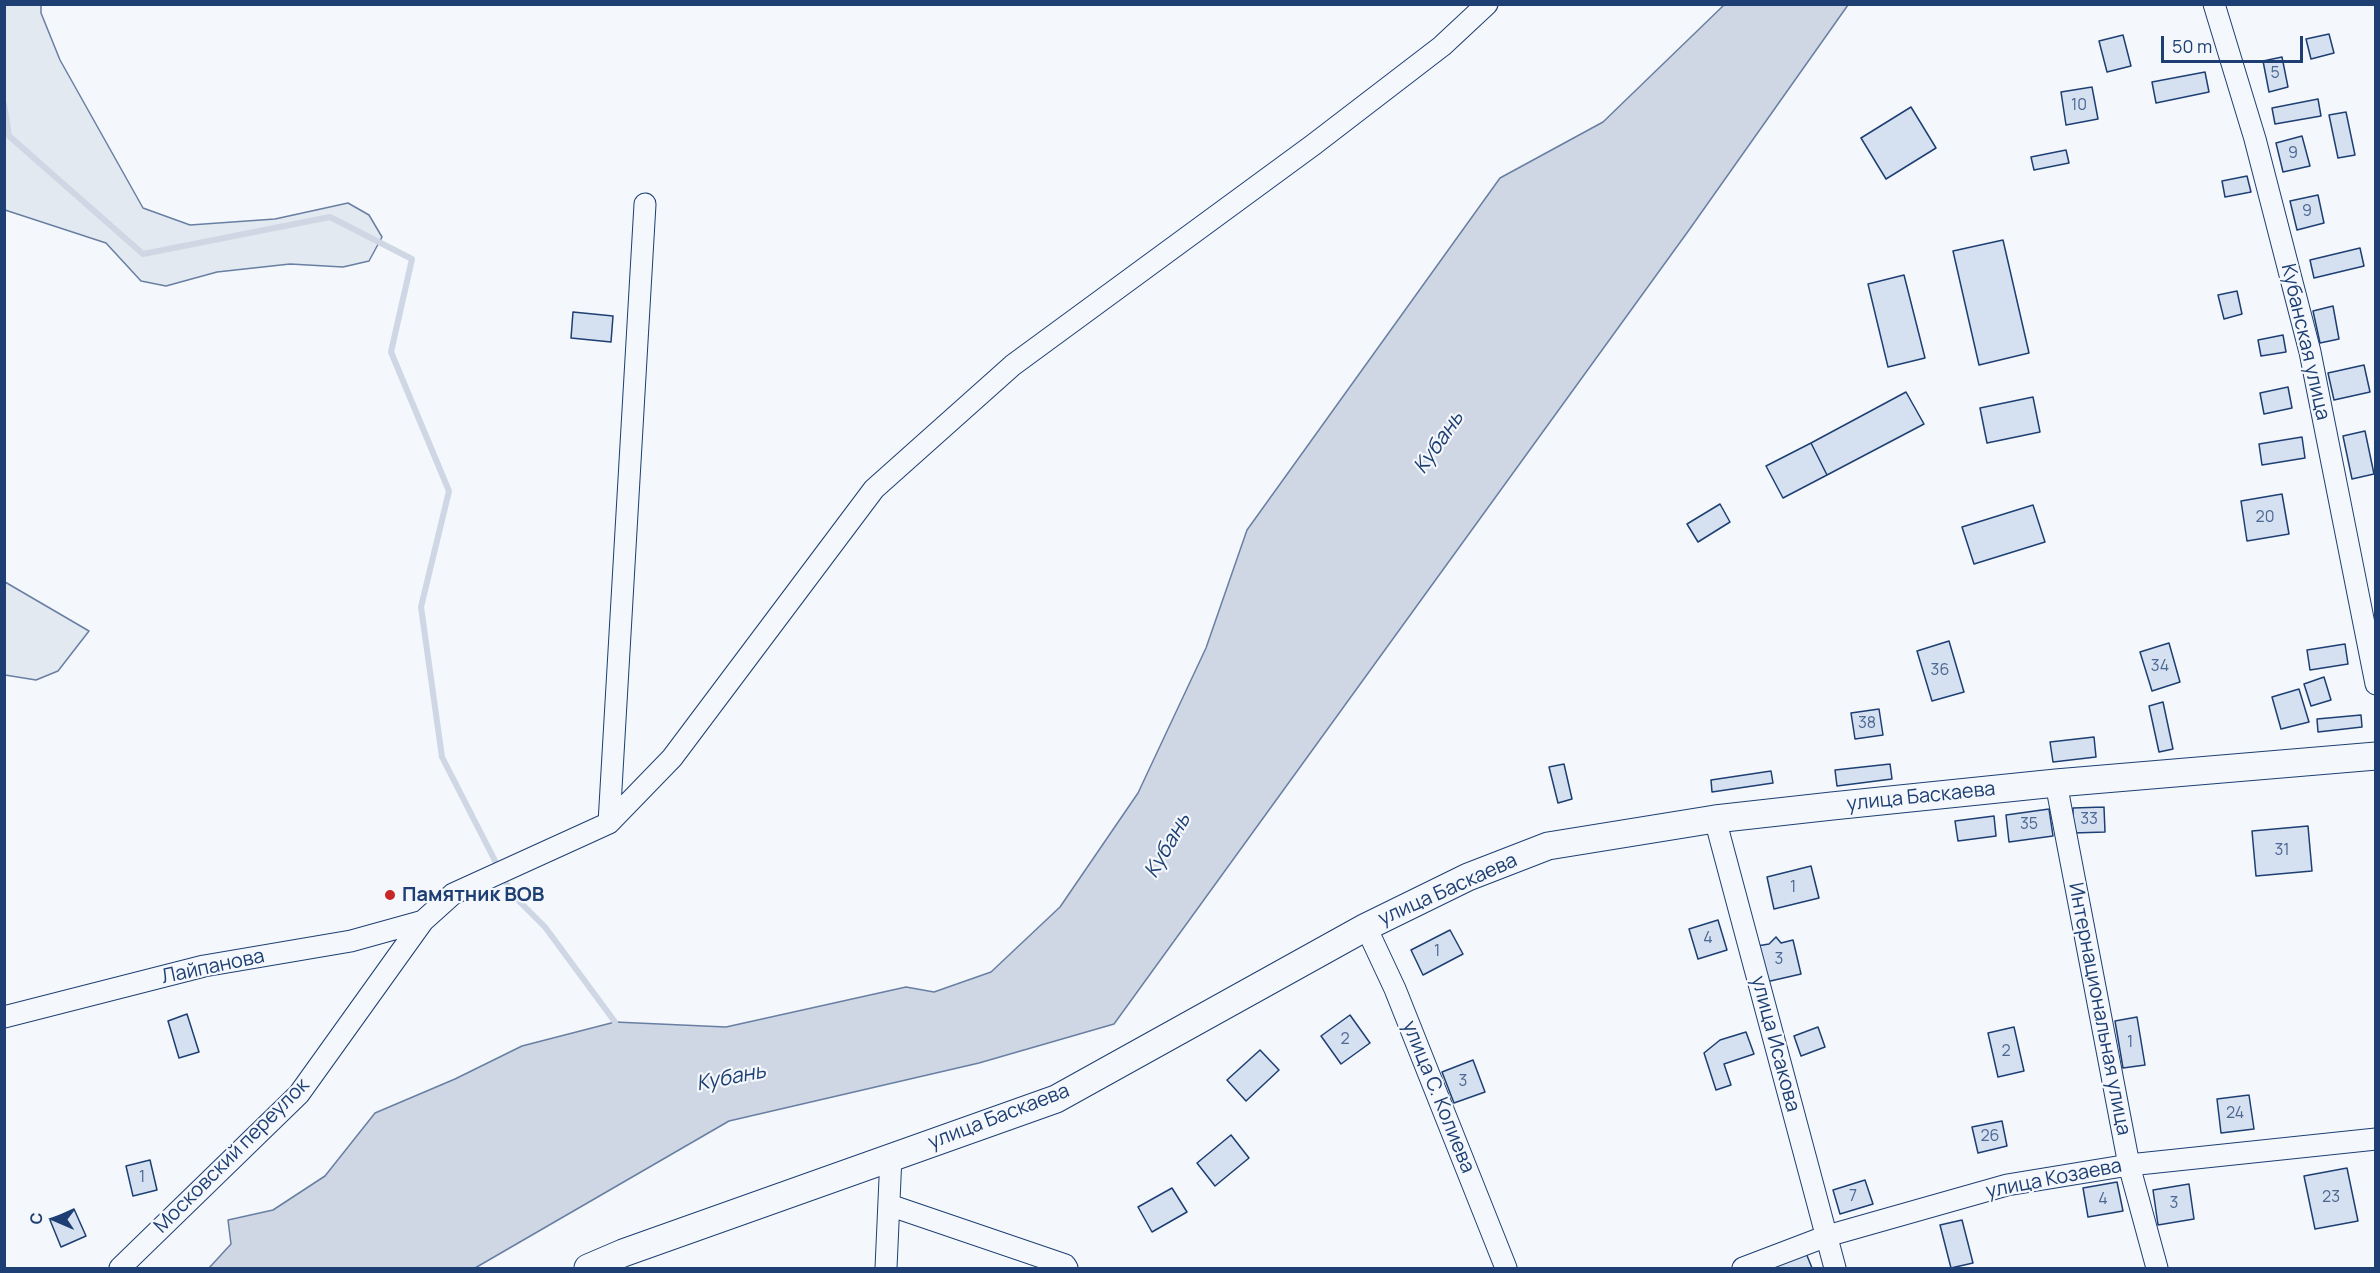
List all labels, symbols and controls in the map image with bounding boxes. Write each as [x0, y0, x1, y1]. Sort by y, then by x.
scale bar [2164, 24, 2306, 62]
text: 50 m [2172, 34, 2212, 58]
house number: 5 [2270, 64, 2280, 84]
house number: 10 [2071, 96, 2087, 116]
house number: 9 [2288, 144, 2298, 164]
house number: 9 [2302, 202, 2312, 222]
street label: Кубанская улица [2275, 261, 2335, 423]
water label: Кубань [1409, 407, 1469, 479]
house number: 20 [2256, 508, 2274, 528]
house number: 34 [2151, 657, 2169, 677]
house number: 36 [1931, 661, 1949, 681]
house number: 38 [1858, 714, 1876, 734]
street label: улица Баскаева [1846, 777, 1996, 817]
water label: Кубань [1140, 809, 1196, 883]
house number: 33 [2080, 810, 2098, 830]
house number: 35 [2020, 815, 2038, 835]
house number: 31 [2274, 841, 2290, 861]
street label: улица Баскаева [1375, 849, 1521, 931]
house number: 1 [1790, 878, 1796, 898]
street label: Интернациональная улица [2063, 881, 2135, 1137]
place label: Памятник ВОВ [402, 883, 544, 907]
marker: Памятник ВОВ [383, 888, 397, 902]
house number: 4 [1703, 929, 1713, 949]
house number: 1 [1434, 942, 1440, 962]
street label: Лайпанова [159, 944, 267, 990]
house number: 3 [1775, 950, 1783, 970]
street label: улица Исакова [1745, 973, 1805, 1115]
street label: улица С. Колиева [1396, 1017, 1480, 1177]
house number: 2 [1340, 1030, 1350, 1050]
house number: 1 [2127, 1033, 2133, 1053]
house number: 2 [2001, 1042, 2011, 1062]
water label: Кубань [694, 1059, 768, 1097]
house number: 3 [1459, 1072, 1467, 1092]
street label: Московский переулок [149, 1073, 315, 1239]
street label: улица Баскаева [925, 1079, 1073, 1155]
house number: 24 [2226, 1104, 2244, 1124]
house number: 26 [1980, 1127, 2000, 1147]
street label: улица Козаева [1984, 1154, 2124, 1204]
house number: 1 [139, 1168, 145, 1188]
house number: 7 [1849, 1187, 1857, 1207]
house number: 23 [2322, 1188, 2340, 1208]
north arrow [24, 1189, 84, 1249]
house number: 4 [2098, 1190, 2108, 1210]
house number: 3 [2170, 1194, 2178, 1214]
text: С [25, 1212, 47, 1225]

